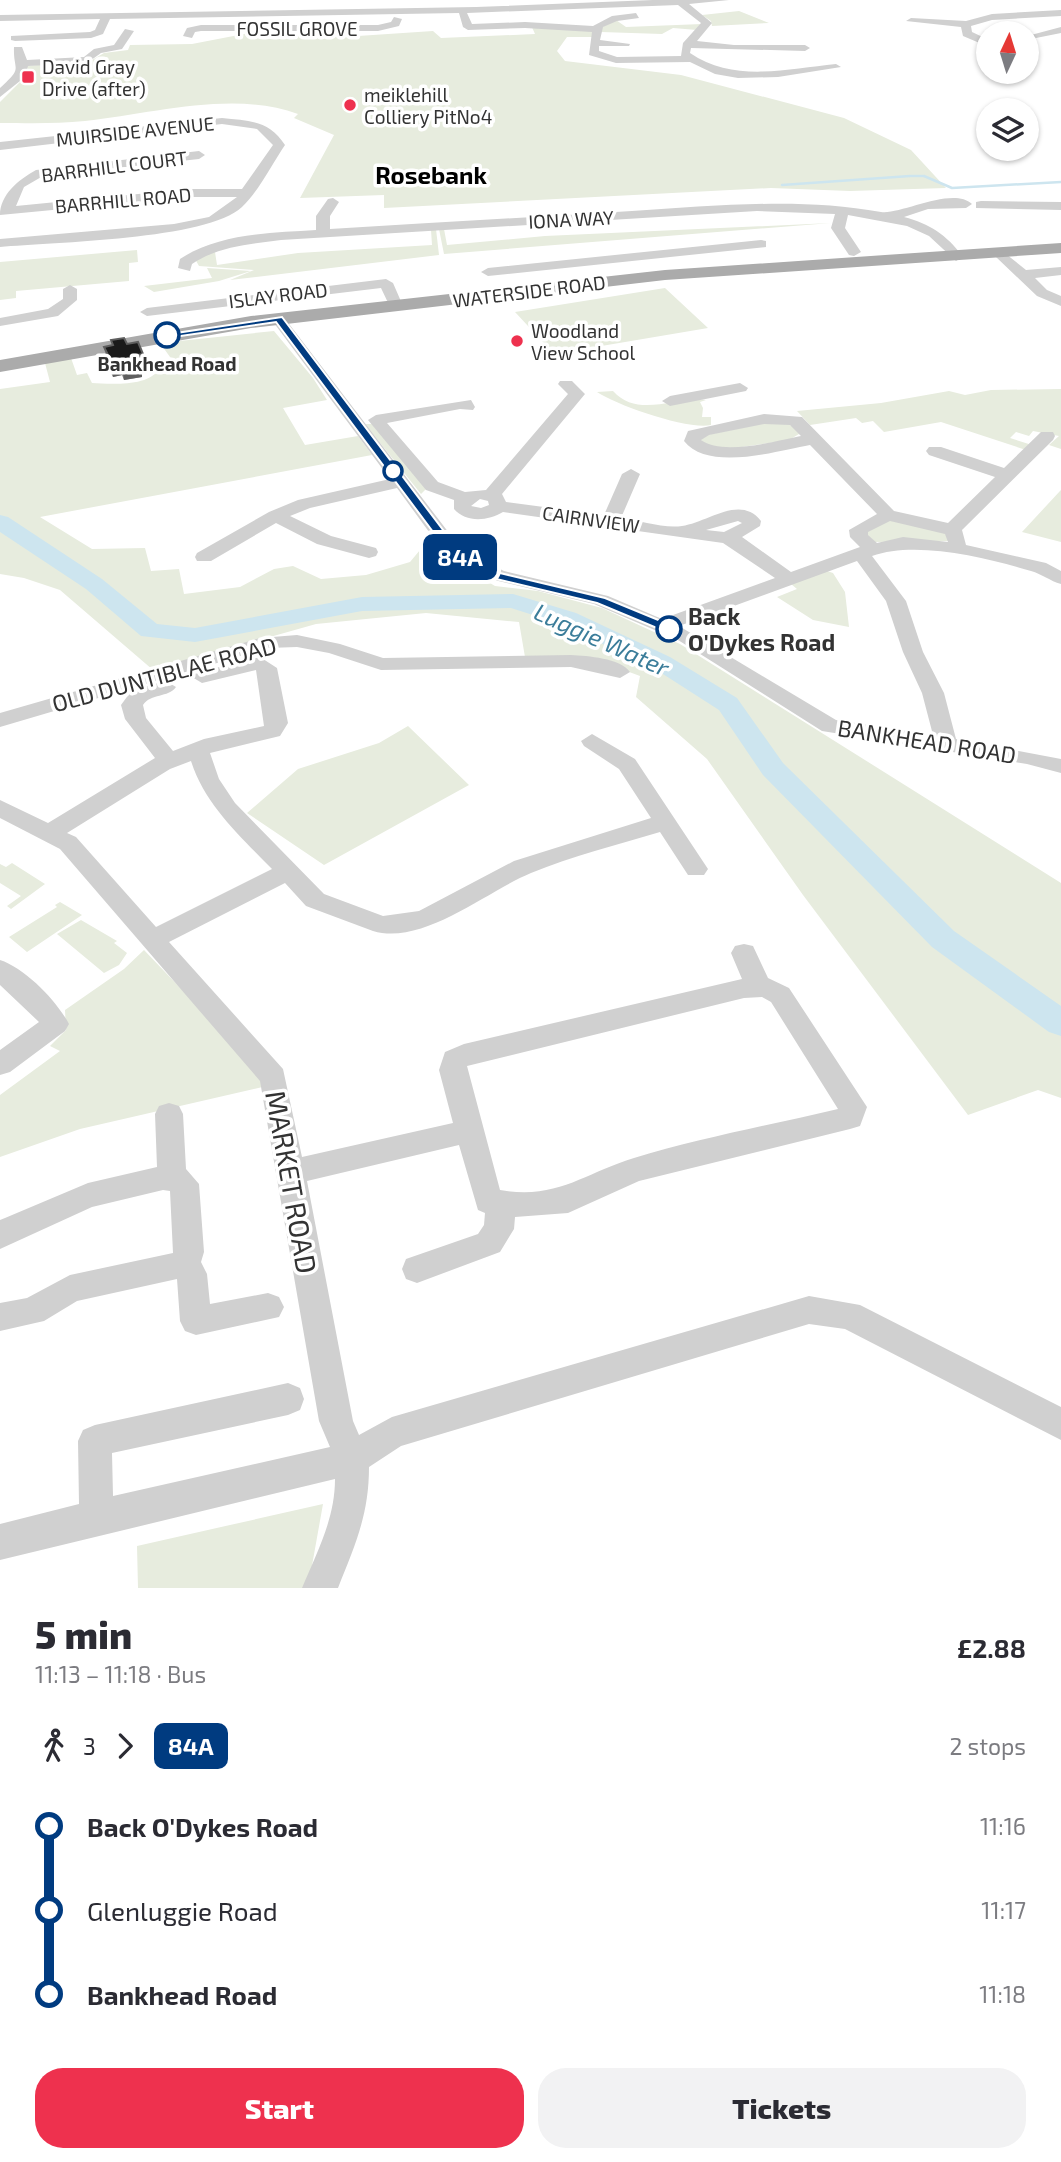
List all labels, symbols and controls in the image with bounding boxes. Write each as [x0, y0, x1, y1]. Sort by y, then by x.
street label: FOSSIL GROVE [236, 17, 358, 40]
north arrow [976, 21, 1040, 84]
map controls [976, 21, 1039, 161]
place label: David Gray Drive (after) [42, 55, 146, 100]
marker: David Gray Drive (after) [20, 69, 36, 85]
place label: meiklehill Colliery PitNo4 [364, 83, 492, 128]
marker: meiklehill Colliery PitNo4 [342, 97, 358, 113]
button: layers [976, 98, 1039, 161]
street label: MUIRSIDE AVENUE [55, 111, 215, 151]
street label: BARRHILL COURT [40, 146, 188, 186]
district label: Rosebank [375, 160, 487, 189]
street label: BARRHILL ROAD [54, 183, 192, 217]
street label: IONA WAY [528, 205, 615, 233]
street label: WATERSIDE ROAD [451, 270, 607, 312]
street label: ISLAY ROAD [227, 278, 329, 312]
place label: Woodland View School [531, 319, 636, 364]
marker: Bankhead Road [154, 322, 180, 348]
marker: Woodland View School [509, 333, 525, 349]
place label: Bankhead Road [97, 352, 237, 375]
unlabelled marker [383, 461, 403, 481]
street label: CAIRNVIEW [541, 501, 641, 537]
line badge: 84A [420, 534, 500, 580]
text: 84A [437, 542, 483, 571]
water label: Luggie Water [530, 596, 674, 682]
place label: Back O'Dykes Road [688, 602, 835, 656]
marker: Back O'Dykes Road [656, 616, 682, 642]
street label: OLD DUNTIBLAE ROAD [49, 631, 279, 717]
street label: BANKHEAD ROAD [836, 713, 1018, 769]
street label: MARKET ROAD [259, 1088, 325, 1276]
text: 5 min [35, 1611, 132, 1657]
text: £2.88 [957, 1632, 1026, 1663]
text: 11:13 – 11:18 · Bus [35, 1660, 206, 1688]
icon: walk [35, 1727, 73, 1765]
icon: forward [106, 1727, 144, 1765]
text: 84A [168, 1731, 214, 1760]
text: 3 [83, 1732, 96, 1760]
text: 2 stops [949, 1732, 1026, 1760]
text: Back O'Dykes Road [87, 1811, 318, 1842]
text: 11:16 [980, 1812, 1026, 1840]
text: Glenluggie Road [87, 1895, 278, 1926]
text: 11:17 [981, 1896, 1026, 1924]
text: Bankhead Road [87, 1979, 277, 2010]
text: 11:18 [979, 1980, 1026, 2008]
button: Start [35, 2068, 524, 2148]
button: Tickets [538, 2068, 1026, 2148]

